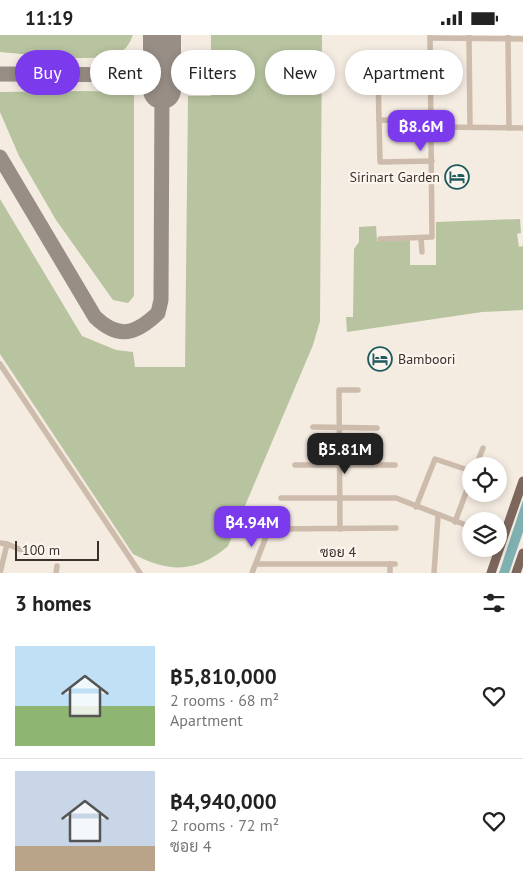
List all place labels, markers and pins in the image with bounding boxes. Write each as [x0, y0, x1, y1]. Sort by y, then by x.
pin: ฿8.6M [386, 109, 456, 152]
hotel icon: Sirinart Garden [444, 164, 470, 190]
place label: Sirinart Garden [349, 168, 440, 186]
hotel icon: Bamboori [367, 346, 393, 372]
place label: Bamboori [398, 350, 456, 368]
pin: ฿5.81M [304, 433, 386, 475]
pin: ฿4.94M [211, 505, 293, 548]

